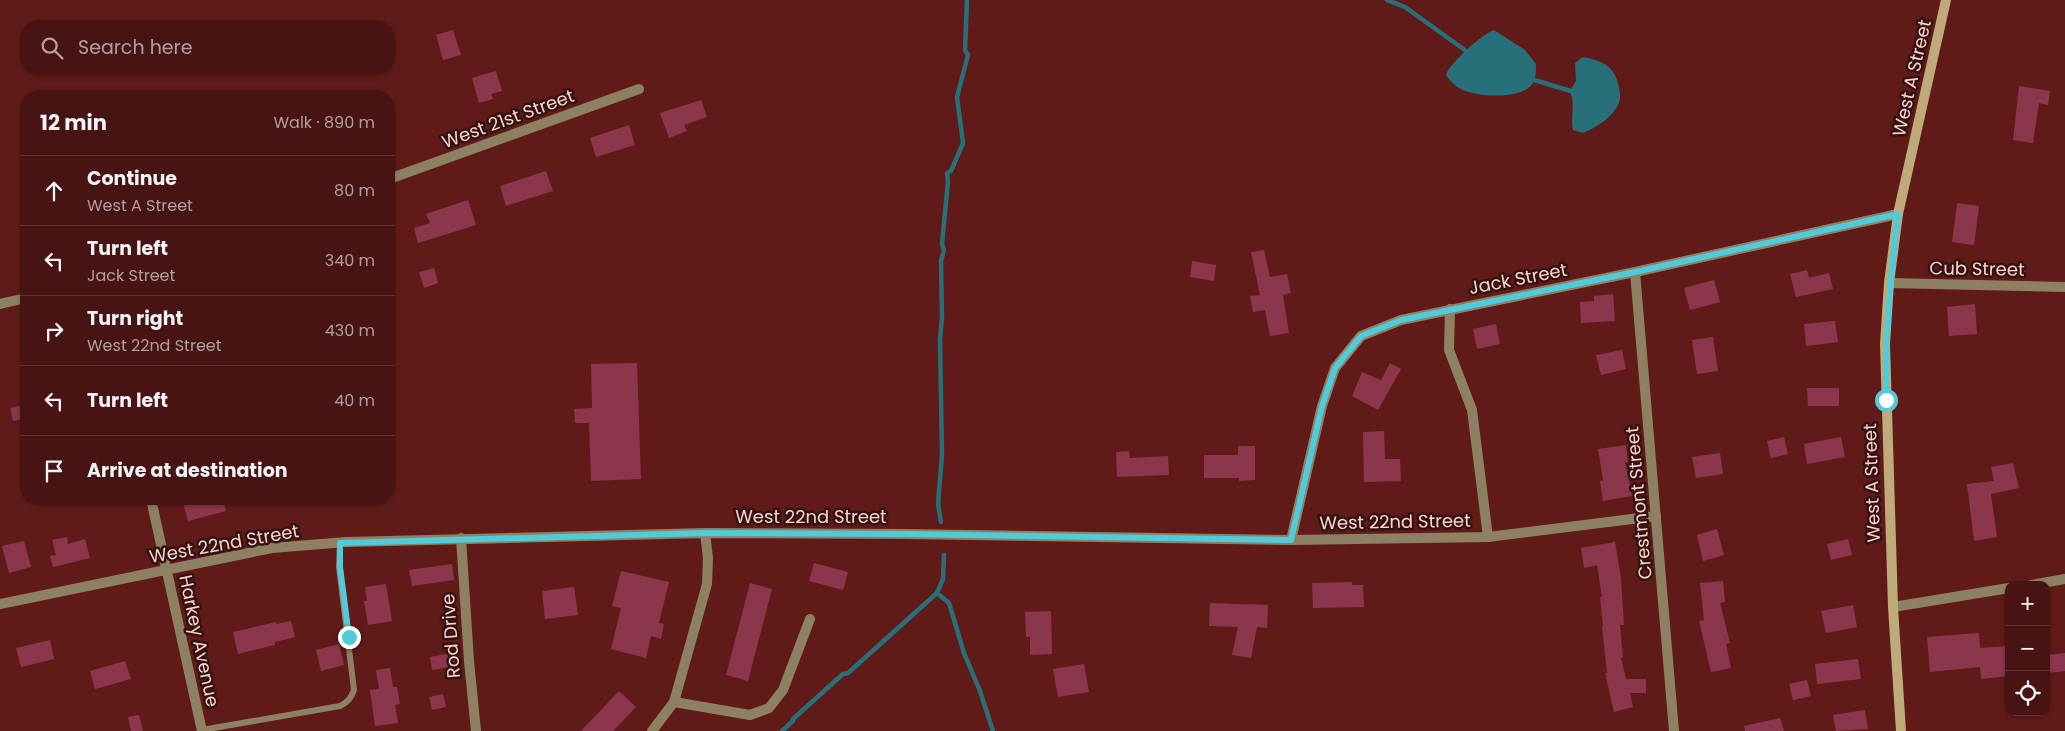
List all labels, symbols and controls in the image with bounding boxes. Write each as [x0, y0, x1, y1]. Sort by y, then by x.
street label: West A Street [1886, 17, 1937, 139]
search box [20, 20, 395, 75]
icon: search [38, 34, 66, 62]
text: Search here [78, 34, 192, 61]
street label: West 21st Street [438, 83, 577, 154]
text: 12 min [40, 108, 107, 137]
text: Walk · 890 m [273, 111, 375, 134]
text: Continue [87, 165, 177, 192]
icon: ahead [40, 177, 68, 205]
text: 80 m [334, 179, 375, 202]
text: West A Street [87, 194, 193, 217]
text: Turn left [87, 235, 168, 262]
icon: left [40, 247, 68, 275]
text: 340 m [325, 249, 375, 272]
street label: Cub Street [1929, 255, 2025, 282]
street label: Jack Street [1467, 257, 1569, 300]
text: Jack Street [87, 264, 175, 287]
text: Turn right [87, 305, 183, 332]
icon: right [40, 317, 68, 345]
text: 430 m [325, 319, 375, 342]
text: West 22nd Street [87, 334, 222, 357]
icon: left [40, 387, 68, 415]
text: Turn left [87, 387, 168, 414]
text: 40 m [334, 389, 375, 412]
route start [1875, 389, 1898, 412]
street label: West A Street [1857, 423, 1886, 543]
street label: Crestmont Street [1619, 426, 1658, 581]
icon: arrive [40, 457, 68, 485]
text: Arrive at destination [87, 457, 288, 484]
street label: West 22nd Street [735, 504, 887, 529]
street label: West 22nd Street [1319, 508, 1471, 535]
street label: West 22nd Street [147, 518, 301, 569]
street label: Harkey Avenue [173, 573, 226, 709]
map controls [2005, 581, 2050, 716]
button: + [2005, 581, 2050, 626]
street label: Rod Drive [435, 593, 466, 679]
route end [338, 626, 361, 649]
button: − [2005, 626, 2050, 671]
button: locate [2005, 671, 2050, 716]

